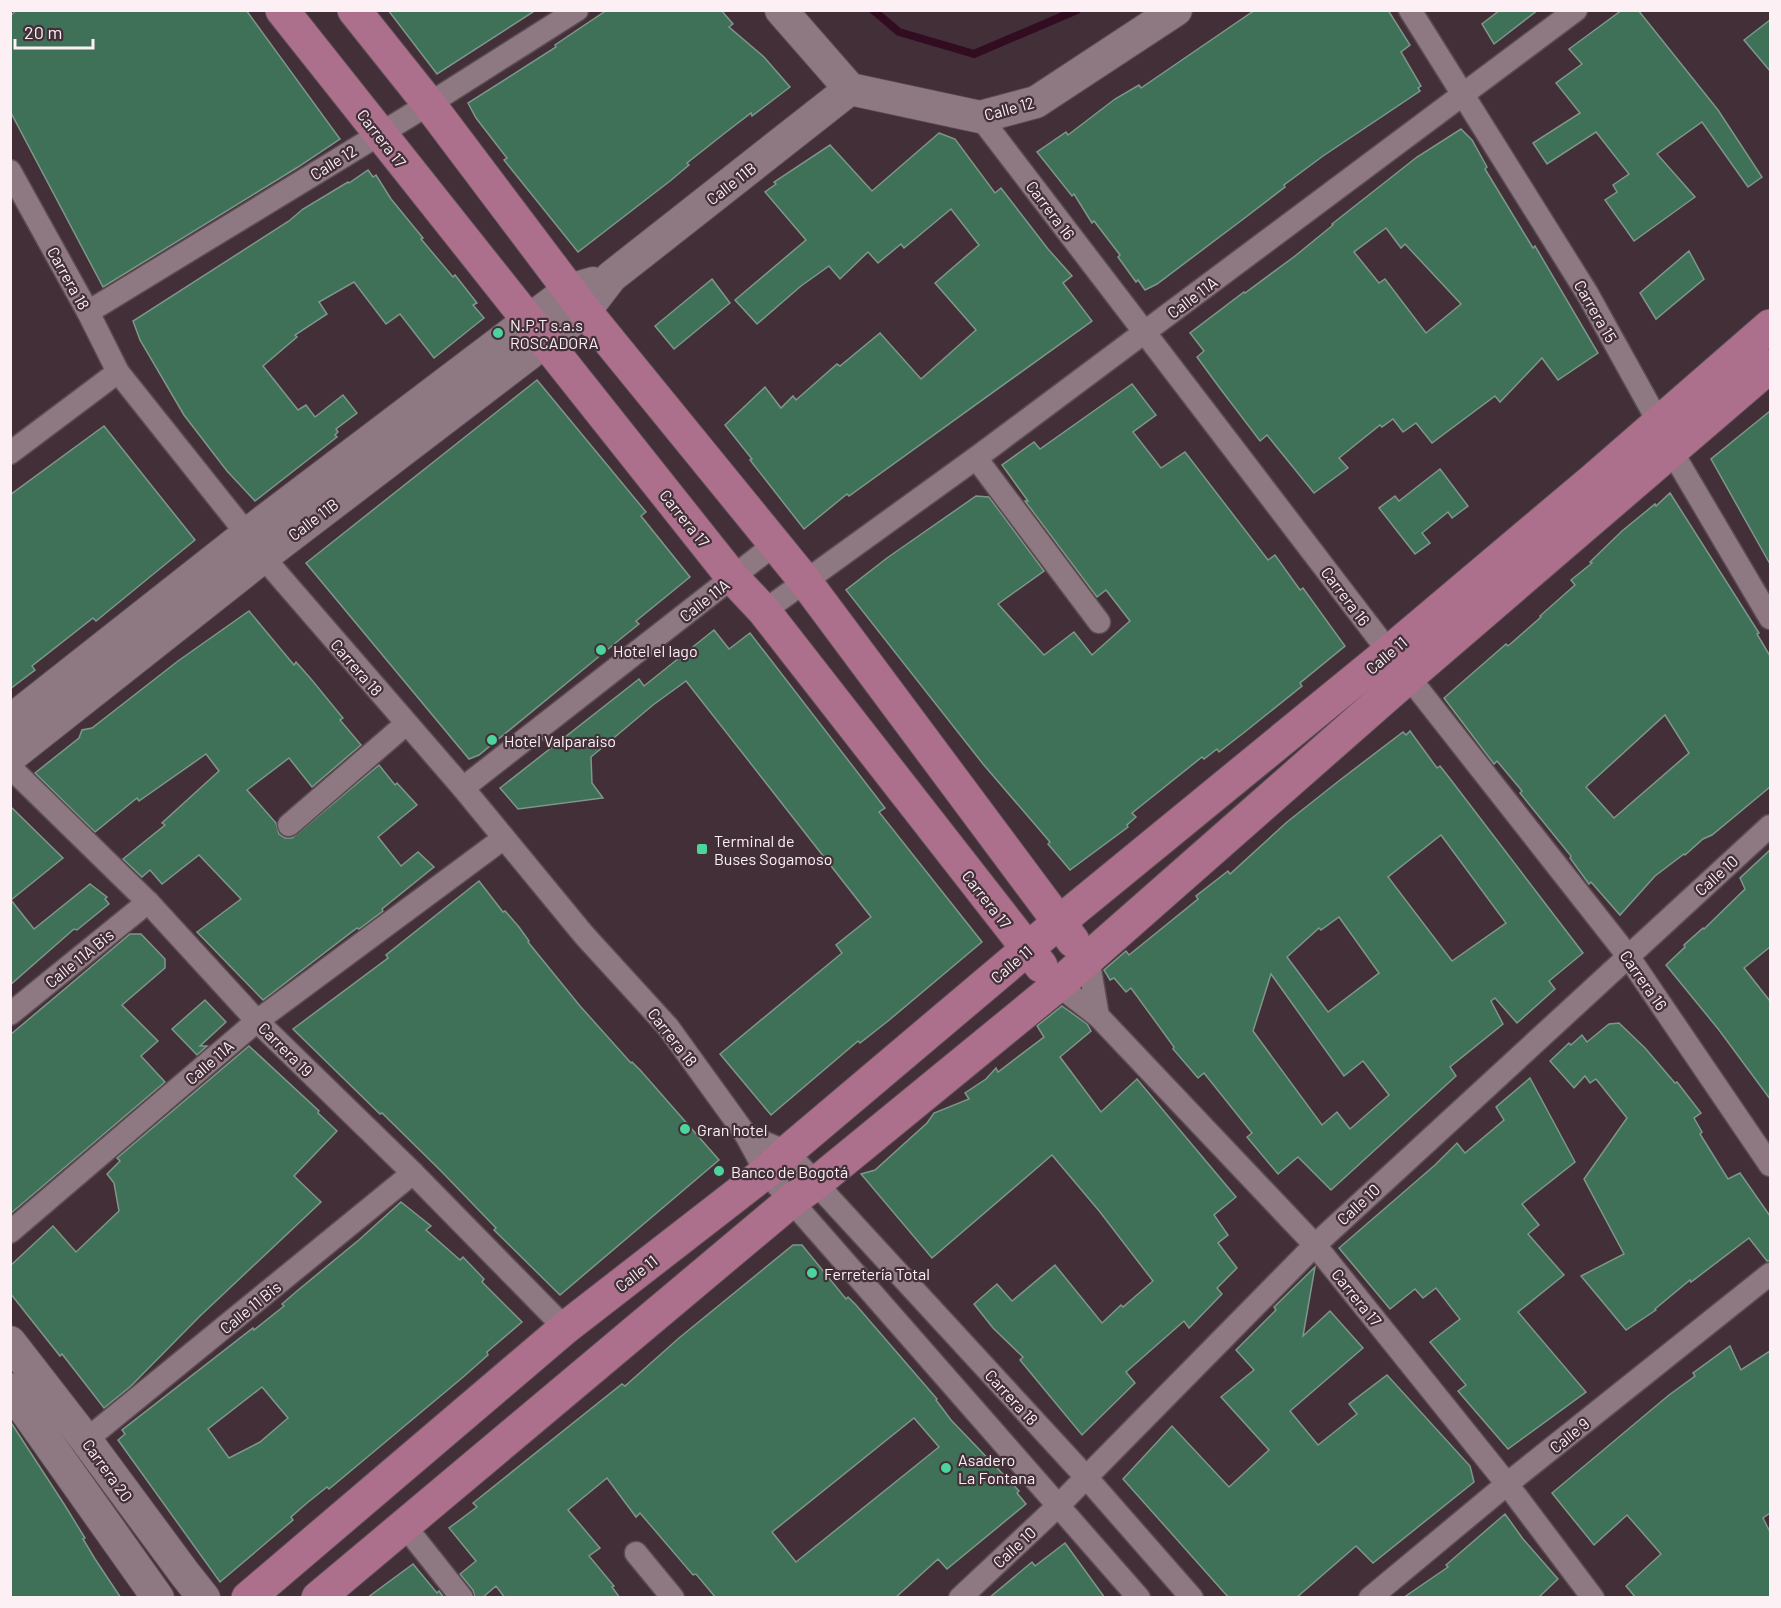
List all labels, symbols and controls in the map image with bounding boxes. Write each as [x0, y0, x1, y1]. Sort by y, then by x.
scale bar [15, 12, 93, 50]
text: 20 m [24, 21, 62, 43]
street label: Calle 12 [982, 92, 1036, 124]
street label: Carrera 17 [354, 105, 411, 171]
street label: Calle 12 [306, 140, 360, 184]
street label: Calle 11B [702, 158, 760, 208]
street label: Carrera 16 [1023, 177, 1079, 243]
street label: Carrera 18 [44, 243, 94, 313]
street label: Calle 11A [1163, 272, 1221, 322]
street label: Carrera 15 [1571, 276, 1621, 346]
place label: N.P.T s.a.s ROSCADORA [510, 315, 599, 352]
marker: N.P.T s.a.s ROSCADORA [491, 326, 505, 340]
street label: Carrera 17 [656, 486, 714, 551]
street label: Calle 11B [284, 494, 342, 544]
street label: Carrera 16 [1318, 563, 1374, 629]
street label: Calle 11A [675, 575, 733, 625]
street label: Calle 11 [1361, 632, 1411, 678]
street label: Carrera 18 [327, 635, 387, 699]
place label: Hotel el lago [613, 641, 698, 660]
marker: Hotel el lago [594, 643, 608, 657]
place label: Hotel Valparaiso [504, 731, 616, 750]
marker: Hotel Valparaiso [485, 733, 499, 747]
place label: Terminal de Buses Sogamoso [714, 831, 832, 868]
marker: Terminal de Buses Sogamoso [695, 842, 709, 856]
street label: Calle 10 [1691, 851, 1741, 899]
street label: Carrera 17 [959, 866, 1016, 932]
street label: Calle 11A Bis [41, 925, 117, 991]
street label: Calle 11 [986, 941, 1036, 987]
street label: Carrera 16 [1616, 946, 1672, 1014]
street label: Carrera 18 [644, 1004, 702, 1070]
street label: Carrera 19 [255, 1018, 317, 1080]
street label: Calle 11A [181, 1036, 237, 1088]
place label: Gran hotel [697, 1120, 768, 1139]
marker: Gran hotel [678, 1122, 692, 1136]
place label: Banco de Bogotá [731, 1162, 848, 1181]
marker: Banco de Bogotá [712, 1164, 726, 1178]
street label: Calle 10 [1333, 1179, 1383, 1229]
street label: Calle 11 [611, 1251, 661, 1295]
place label: Ferretería Total [824, 1264, 930, 1283]
street label: Carrera 17 [1328, 1265, 1386, 1330]
marker: Ferretería Total [805, 1266, 819, 1280]
street label: Calle 11 Bis [216, 1277, 284, 1337]
street label: Carrera 18 [982, 1365, 1042, 1429]
street label: Calle 9 [1545, 1413, 1593, 1457]
street label: Carrera 20 [79, 1435, 137, 1505]
place label: Asadero La Fontana [958, 1450, 1035, 1487]
marker: Asadero La Fontana [939, 1461, 953, 1475]
street label: Calle 10 [989, 1522, 1039, 1572]

